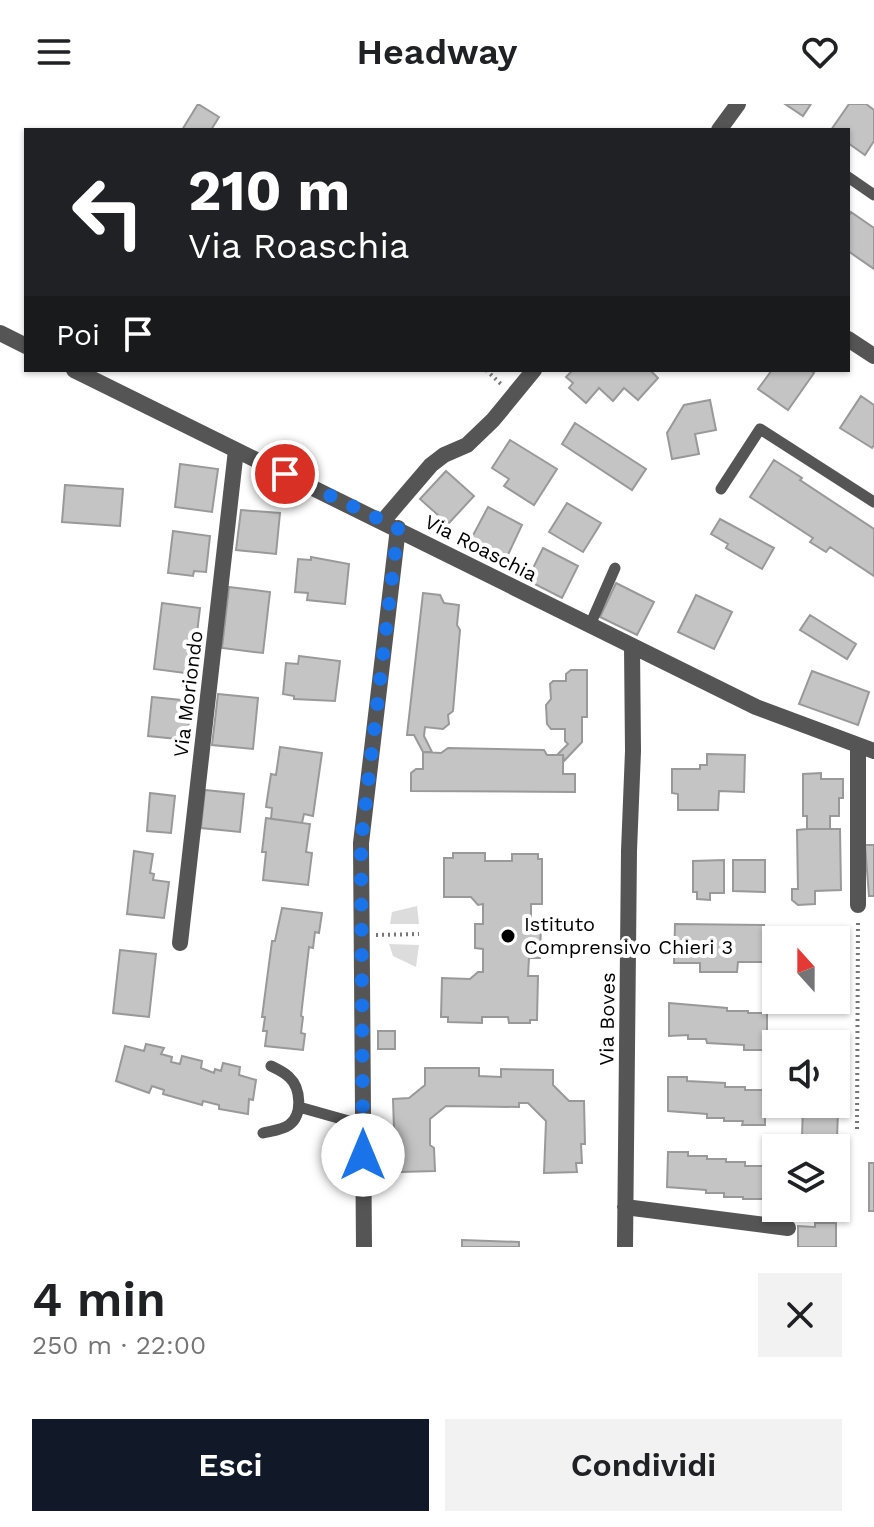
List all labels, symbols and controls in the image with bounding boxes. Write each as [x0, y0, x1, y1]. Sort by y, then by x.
icon: menu [32, 30, 76, 74]
icon: heart [798, 30, 842, 74]
text: Headway [357, 31, 517, 73]
text: 210 m [188, 158, 350, 224]
icon: left [56, 160, 160, 264]
text: Via Roaschia [188, 225, 409, 267]
icon: arrive [116, 312, 160, 356]
text: Poi [56, 317, 100, 352]
pin [251, 440, 319, 508]
icon: arrive [263, 452, 307, 496]
street label: Via Roaschia [421, 509, 541, 587]
street label: Via Moriondo [168, 629, 208, 759]
place label: Istituto Comprensivo Chieri 3 [524, 912, 733, 959]
north arrow [762, 926, 850, 1014]
map controls [762, 926, 850, 1222]
marker: Istituto Comprensivo Chieri 3 [499, 927, 517, 945]
street label: Via Boves [594, 972, 620, 1066]
button: sound [762, 1030, 850, 1118]
position arrow [321, 1113, 405, 1197]
button: layers [762, 1134, 850, 1222]
text: 4 min [32, 1271, 166, 1328]
button: close [758, 1273, 842, 1357]
text: 250 m · 22:00 [32, 1330, 206, 1360]
button: Esci [32, 1419, 429, 1511]
button: Condividi [445, 1419, 842, 1511]

